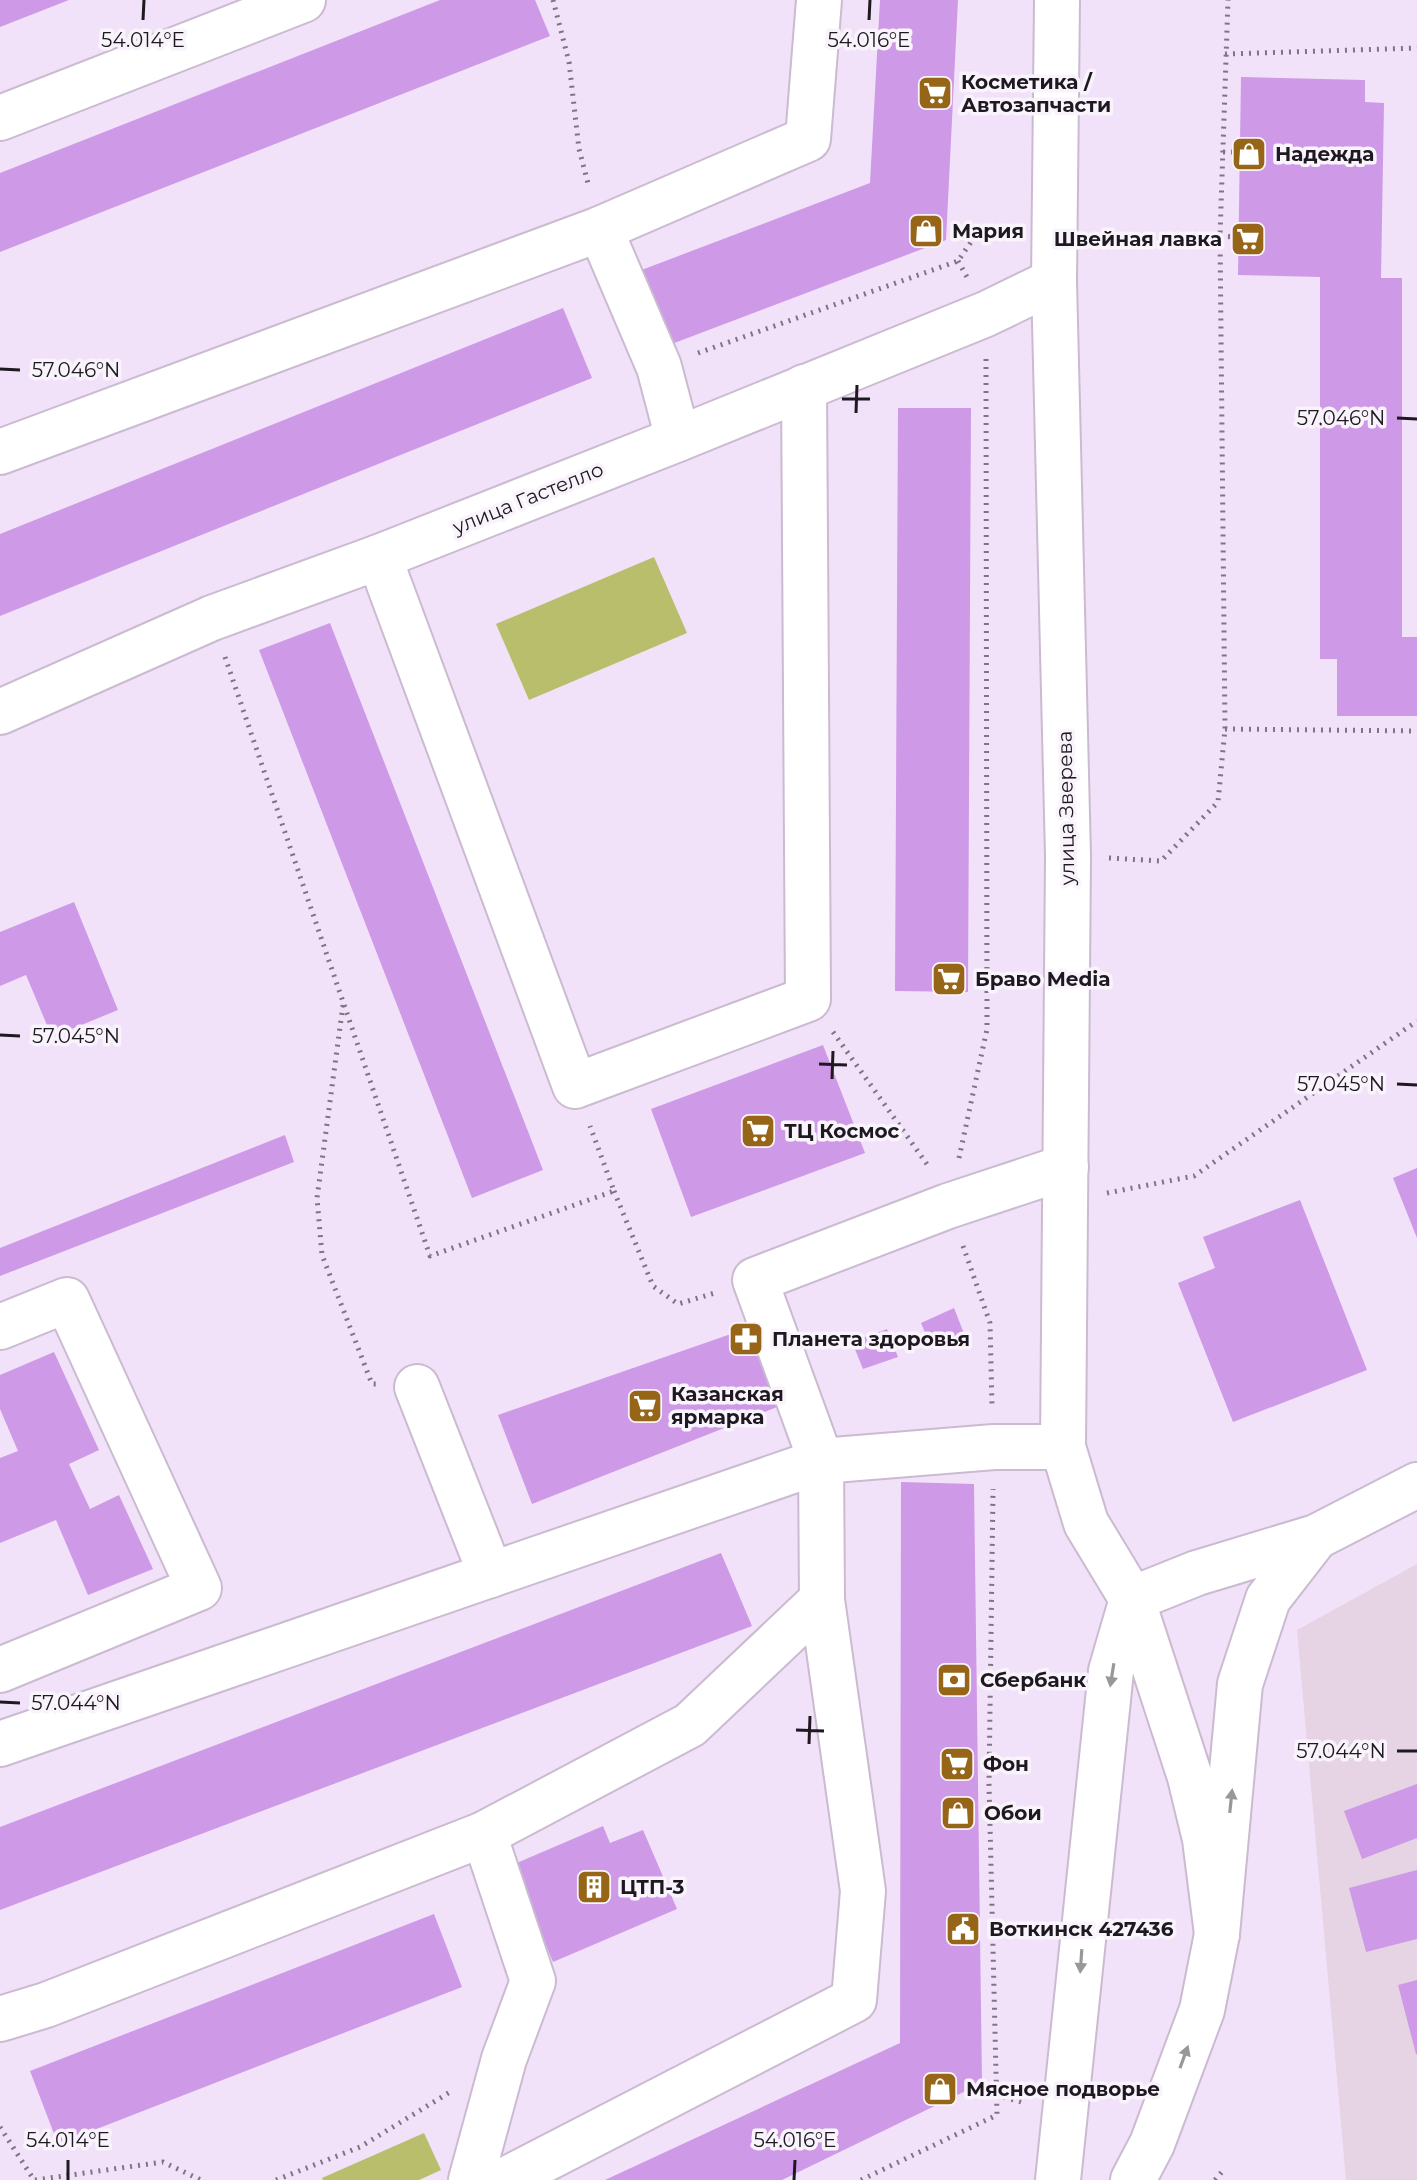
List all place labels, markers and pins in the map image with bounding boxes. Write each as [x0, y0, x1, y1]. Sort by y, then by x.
place label: Косметика / Автозапчасти [961, 70, 1111, 117]
supermarket icon: Косметика / Автозапчасти [916, 74, 954, 112]
shop icon: Надежда [1230, 135, 1268, 173]
place label: Надежда [1275, 142, 1374, 166]
shop icon: Мария [907, 212, 945, 250]
place label: Мария [952, 219, 1024, 243]
supermarket icon: Швейная лавка [1229, 220, 1267, 258]
place label: Швейная лавка [1054, 227, 1222, 251]
supermarket icon: Браво Media [930, 960, 968, 998]
place label: Браво Media [975, 967, 1111, 991]
supermarket icon: ТЦ Космос [739, 1112, 777, 1150]
place label: ТЦ Космос [784, 1119, 900, 1143]
pharmacy icon: Планета здоровья [727, 1320, 765, 1358]
place label: Планета здоровья [772, 1327, 970, 1351]
place label: Казанская ярмарка [671, 1382, 784, 1429]
supermarket icon: Казанская ярмарка [626, 1387, 664, 1425]
bank icon: Сбербанк [935, 1661, 973, 1699]
place label: Сбербанк [980, 1668, 1086, 1692]
supermarket icon: Фон [938, 1745, 976, 1783]
place label: Фон [983, 1752, 1029, 1776]
shop icon: Обои [939, 1794, 977, 1832]
place label: Обои [984, 1801, 1042, 1825]
building icon: ЦТП-3 [575, 1868, 613, 1906]
place label: ЦТП-3 [620, 1875, 685, 1899]
public building icon: Воткинск 427436 [944, 1910, 982, 1948]
place label: Воткинск 427436 [989, 1917, 1174, 1941]
shop icon: Мясное подворье [921, 2070, 959, 2108]
place label: Мясное подворье [966, 2077, 1160, 2101]

